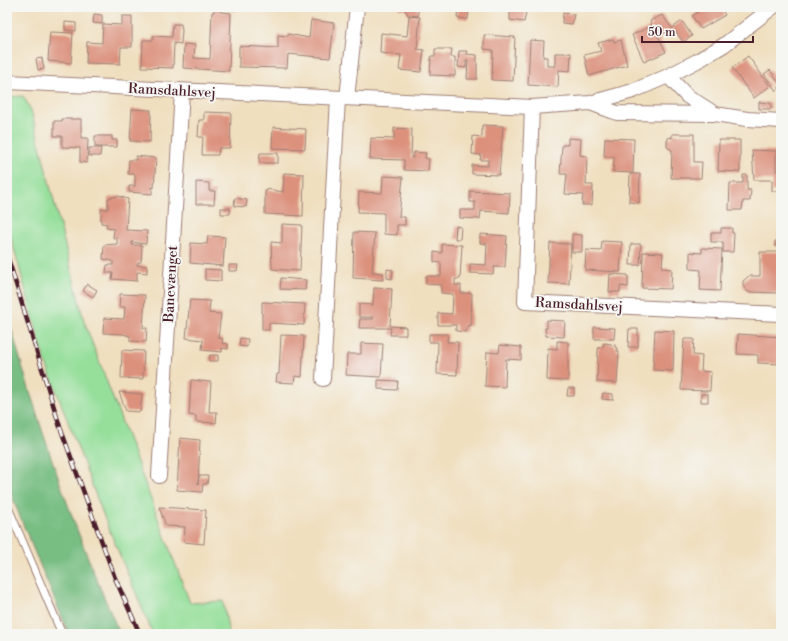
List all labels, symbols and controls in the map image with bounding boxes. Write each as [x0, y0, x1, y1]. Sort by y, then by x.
scale bar [642, 18, 753, 44]
text: 50 m [648, 25, 676, 40]
street label: Ramsdahlsvej [128, 80, 216, 102]
street label: Banevænget [160, 245, 182, 324]
street label: Ramsdahlsvej [535, 294, 623, 316]

